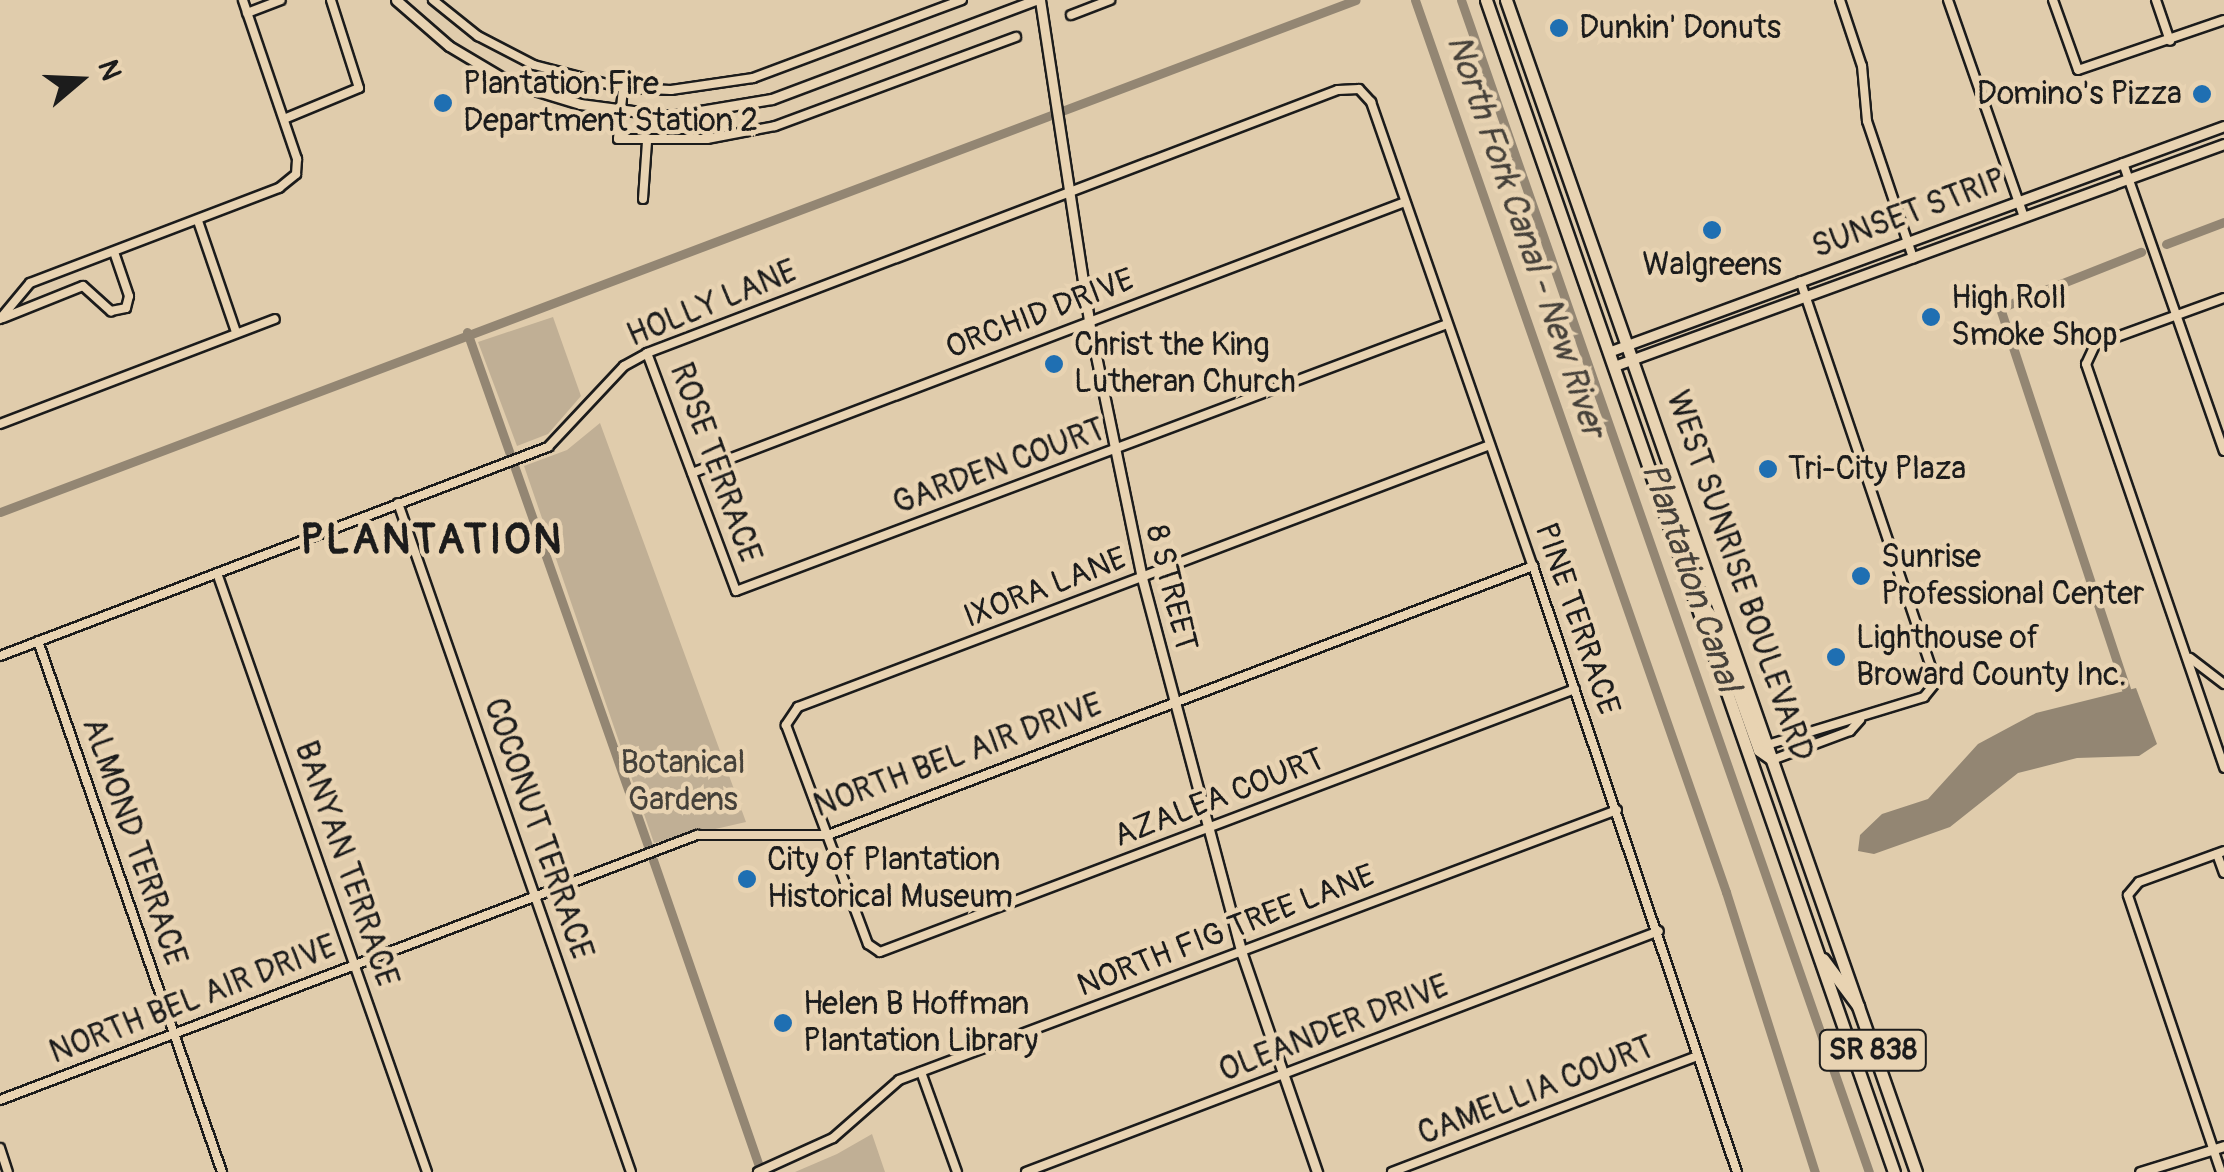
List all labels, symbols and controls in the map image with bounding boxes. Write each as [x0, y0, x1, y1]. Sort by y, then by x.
place label: Dunkin' Donuts [1579, 9, 1781, 47]
marker: Dunkin' Donuts [1548, 17, 1570, 39]
water label: North Fork Canal - New River [1437, 29, 1615, 443]
north arrow [30, 30, 130, 130]
text: N [89, 55, 128, 85]
place label: Plantation Fire Department Station 2 [463, 66, 758, 141]
place label: Domino's Pizza [1977, 75, 2182, 113]
marker: Domino's Pizza [2191, 83, 2213, 105]
marker: Plantation Fire Department Station 2 [432, 92, 454, 114]
street label: SUNSET STRIP [1807, 161, 2011, 267]
marker: Walgreens [1701, 219, 1723, 241]
place label: Walgreens [1642, 246, 1782, 284]
street label: HOLLY LANE [622, 253, 802, 355]
street label: ORCHID DRIVE [941, 261, 1139, 367]
place label: High Roll Smoke Shop [1951, 280, 2118, 355]
marker: High Roll Smoke Shop [1920, 306, 1942, 328]
place label: Christ the King Lutheran Church [1074, 327, 1296, 402]
marker: Christ the King Lutheran Church [1043, 353, 1065, 375]
street label: ROSE TERRACE [661, 358, 769, 568]
street label: WEST SUNRISE BOULEVARD [1658, 386, 1820, 766]
street label: GARDEN COURT [888, 411, 1110, 523]
place label: Tri-City Plaza [1788, 450, 1966, 488]
water label: Plantation Canal [1632, 457, 1750, 697]
marker: Tri-City Plaza [1757, 458, 1779, 480]
district label: PLANTATION [300, 515, 564, 565]
street label: PINE TERRACE [1526, 518, 1628, 720]
street label: 8 STREET [1137, 521, 1205, 655]
street label: IXORA LANE [958, 539, 1132, 637]
place label: Sunrise Professional Center [1881, 539, 2144, 614]
marker: Sunrise Professional Center [1850, 565, 1872, 587]
place label: Lighthouse of Broward County Inc. [1856, 620, 2126, 695]
marker: Lighthouse of Broward County Inc. [1825, 646, 1847, 668]
street label: NORTH BEL AIR DRIVE [809, 686, 1107, 826]
street label: COCONUT TERRACE [475, 693, 601, 965]
street label: ALMOND TERRACE [74, 713, 194, 971]
street label: BANYAN TERRACE [286, 736, 406, 992]
street label: AZALEA COURT [1108, 740, 1330, 856]
park label: Botanical Gardens [621, 745, 745, 820]
place label: City of Plantation Historical Museum [767, 842, 1013, 917]
street label: NORTH FIG TREE LANE [1072, 857, 1380, 1005]
marker: City of Plantation Historical Museum [736, 868, 758, 890]
street label: NORTH BEL AIR DRIVE [44, 928, 342, 1072]
street label: OLEANDER DRIVE [1214, 968, 1454, 1090]
place label: Helen B Hoffman Plantation Library [803, 986, 1038, 1061]
marker: Helen B Hoffman Plantation Library [772, 1012, 794, 1034]
road number: SR 838 [1818, 1025, 1928, 1075]
street label: CAMELLIA COURT [1413, 1028, 1659, 1154]

